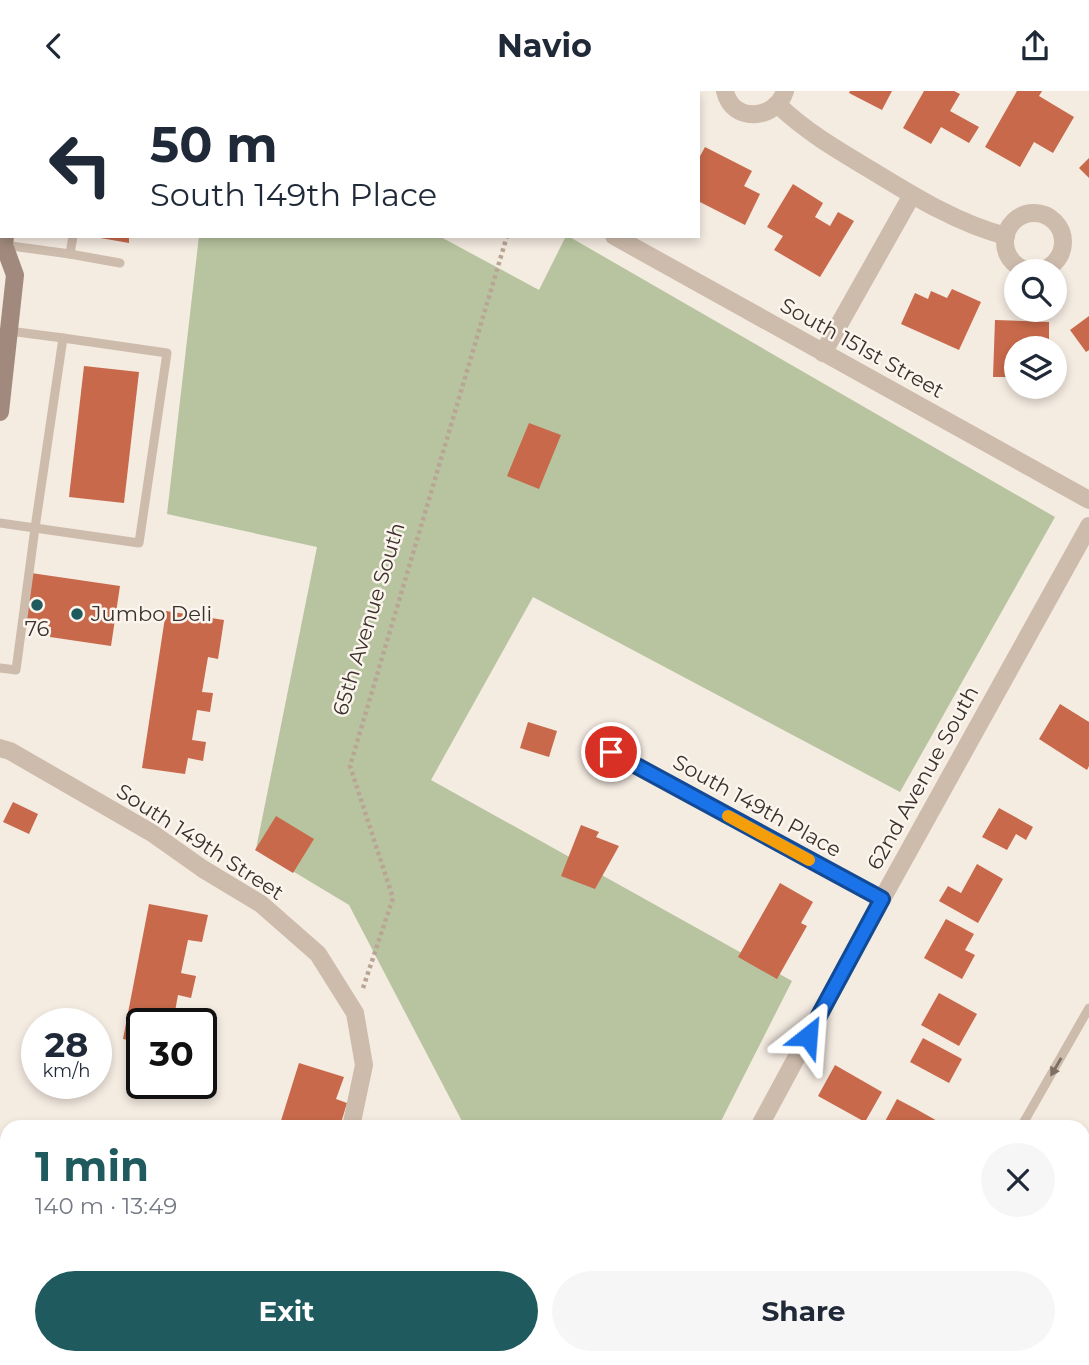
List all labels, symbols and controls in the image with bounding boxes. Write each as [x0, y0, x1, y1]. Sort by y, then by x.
text: Navio [497, 26, 592, 65]
icon: back [35, 27, 73, 65]
icon: share [1016, 27, 1054, 65]
text: 50 m [150, 115, 278, 174]
icon: left [35, 119, 126, 210]
text: South 149th Place [150, 175, 437, 214]
map controls [1004, 259, 1067, 399]
button: search [1004, 259, 1067, 322]
street label: South 151st Street [776, 292, 948, 403]
button: layers [1004, 336, 1067, 399]
street label: 65th Avenue South [327, 519, 410, 718]
marker: 76 [29, 597, 45, 613]
place label: Jumbo Deli [90, 601, 212, 626]
marker: Jumbo Deli [69, 606, 85, 622]
place label: 76 [25, 616, 50, 641]
street label: 62nd Avenue South [862, 681, 984, 874]
pin [581, 722, 641, 782]
icon: arrive [592, 733, 630, 771]
street label: South 149th Place [669, 749, 846, 862]
street label: South 149th Street [112, 778, 289, 905]
position arrow [771, 999, 845, 1073]
speed limit sign: 30 [126, 1008, 217, 1099]
text: 28 [45, 1023, 88, 1066]
one-way arrow [1050, 1057, 1062, 1077]
text: km/h [42, 1060, 91, 1082]
text: 1 min [35, 1140, 149, 1192]
button: close [981, 1143, 1055, 1217]
text: 140 m · 13:49 [35, 1192, 177, 1220]
button: Exit [35, 1271, 538, 1351]
button: Share [552, 1271, 1055, 1351]

